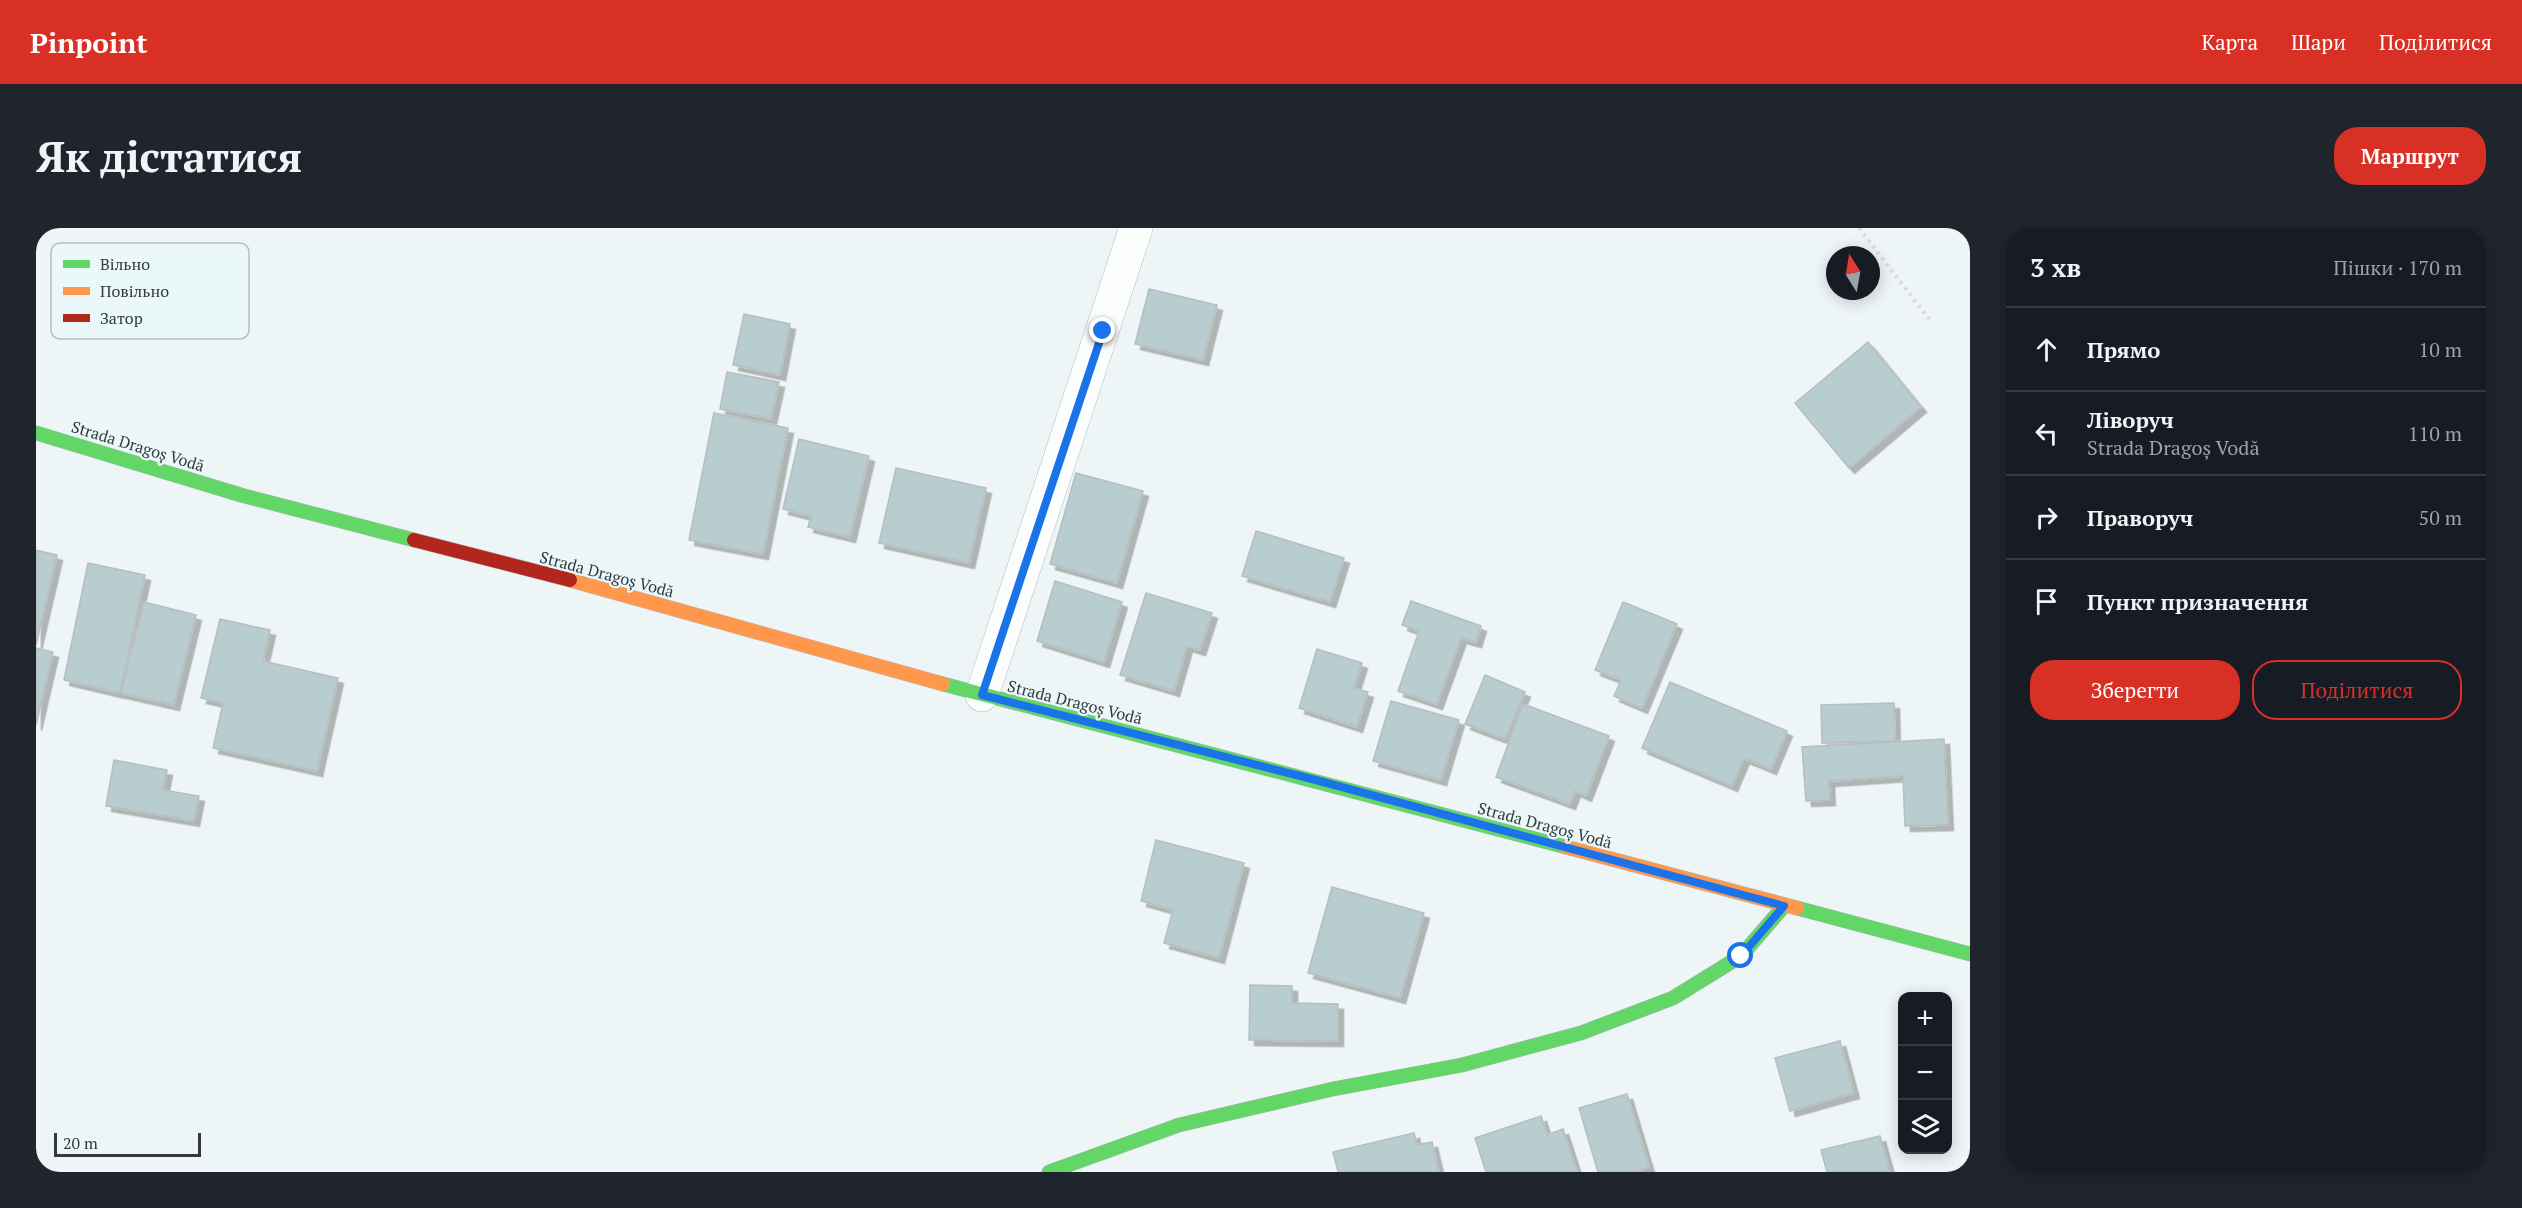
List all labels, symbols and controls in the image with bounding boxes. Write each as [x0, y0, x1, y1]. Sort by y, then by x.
text: Pinpoint [30, 24, 147, 61]
text: Карта [2201, 28, 2258, 56]
text: Шари [2291, 28, 2346, 56]
text: Поділитися [2379, 28, 2492, 56]
button: Маршрут [2334, 127, 2486, 185]
text: Як дістатися [36, 128, 302, 184]
legend [51, 243, 249, 339]
north arrow [1826, 246, 1880, 300]
text: 3 хв [2030, 250, 2081, 284]
text: Вільно [100, 253, 150, 275]
text: Пішки · 170 m [2333, 254, 2462, 281]
text: Повільно [100, 280, 169, 302]
text: Затор [100, 307, 143, 329]
route end [1089, 317, 1115, 343]
icon: ahead [2030, 333, 2063, 366]
text: Прямо [2087, 335, 2160, 364]
text: 10 m [2419, 336, 2462, 363]
text: Ліворуч [2087, 405, 2174, 434]
street label: Strada Dragoș Vodă [69, 415, 207, 477]
icon: left [2030, 417, 2063, 450]
text: 110 m [2408, 420, 2462, 447]
text: Strada Dragoș Vodă [2087, 434, 2260, 461]
icon: right [2030, 501, 2063, 534]
text: Праворуч [2087, 503, 2193, 532]
text: 50 m [2419, 504, 2462, 531]
street label: Strada Dragoș Vodă [537, 546, 677, 602]
icon: arrive [2030, 585, 2063, 618]
text: Пункт призначення [2087, 587, 2308, 616]
button: Зберегти [2030, 660, 2240, 720]
button: Поділитися [2252, 660, 2462, 720]
street label: Strada Dragoș Vodă [1005, 675, 1145, 729]
street label: Strada Dragoș Vodă [1475, 797, 1615, 853]
route start [1727, 942, 1753, 968]
map controls [1898, 992, 1952, 1154]
button: + [1898, 992, 1952, 1046]
button: − [1898, 1046, 1952, 1100]
button: layers [1898, 1100, 1952, 1154]
scale bar [54, 1130, 201, 1158]
text: 20 m [63, 1132, 98, 1154]

